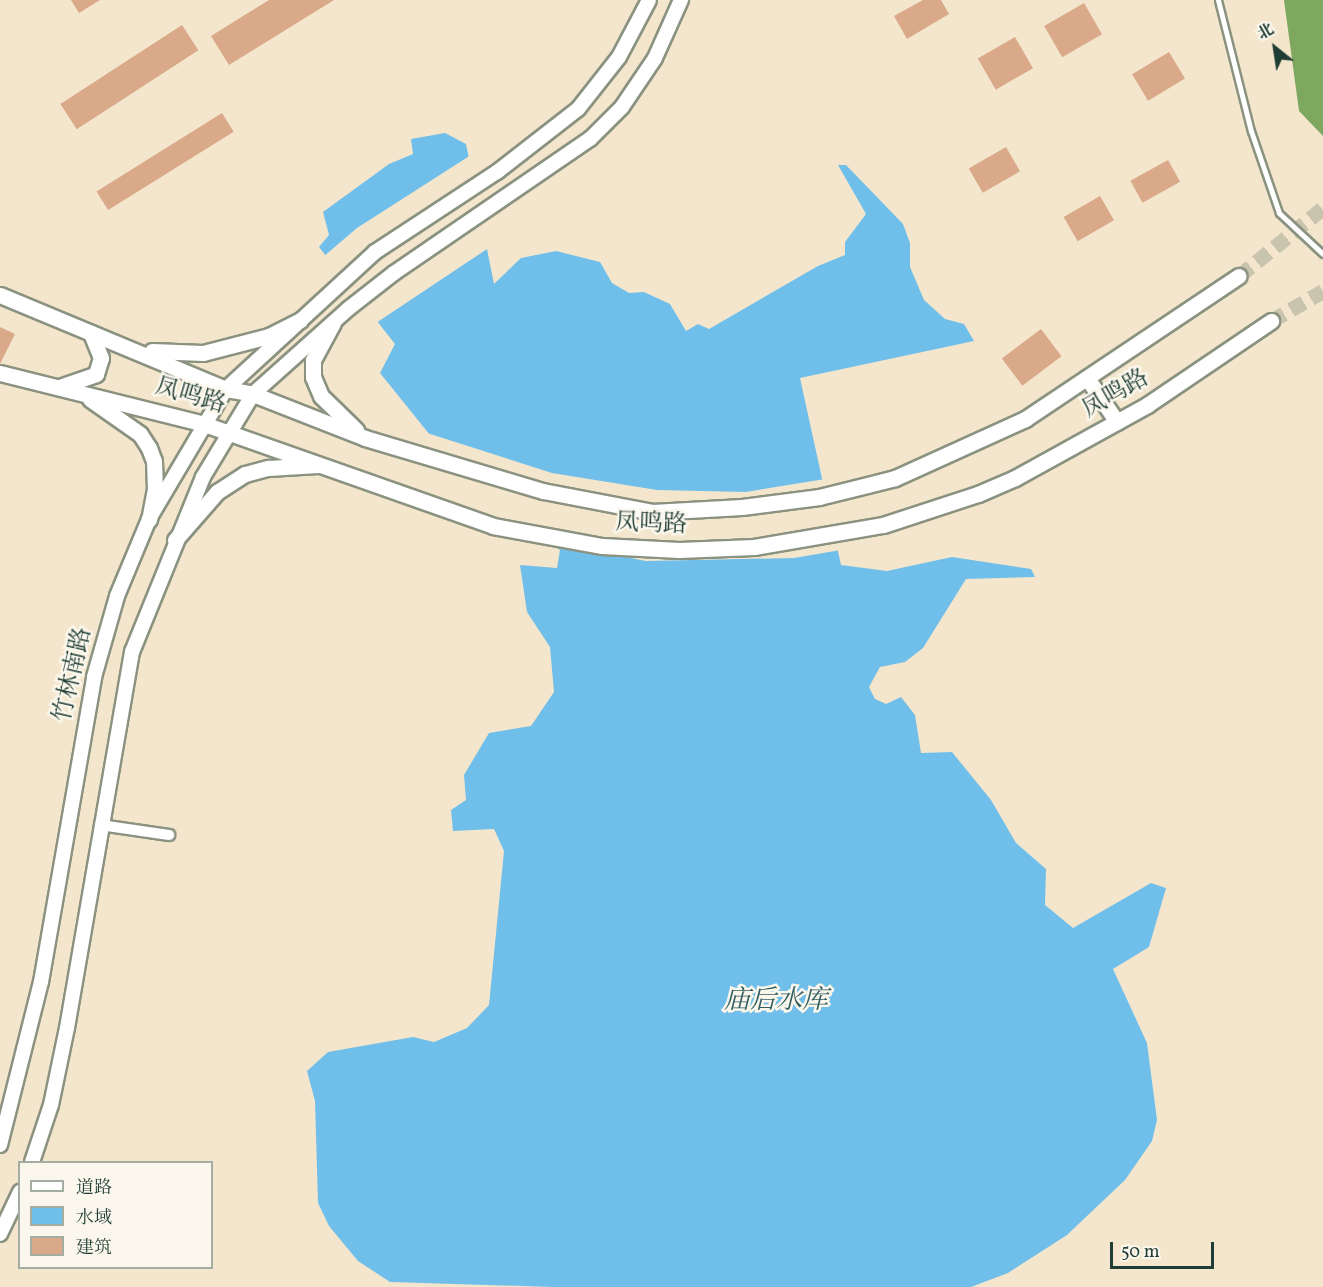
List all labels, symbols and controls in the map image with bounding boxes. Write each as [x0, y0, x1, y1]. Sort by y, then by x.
north arrow [1245, 18, 1305, 78]
text: 北 [1254, 19, 1278, 46]
street label: 凤鸣路 [1078, 365, 1154, 425]
street label: 凤鸣路 [151, 373, 229, 421]
street label: 凤鸣路 [615, 509, 687, 541]
street label: 竹林南路 [49, 625, 99, 725]
water label: 庙后水库 [724, 986, 828, 1018]
legend [18, 1161, 213, 1269]
text: 道路 [76, 1176, 112, 1201]
text: 水域 [76, 1206, 112, 1231]
scale bar [1113, 1230, 1216, 1268]
text: 建筑 [76, 1236, 112, 1261]
text: 50 m [1121, 1240, 1160, 1265]

